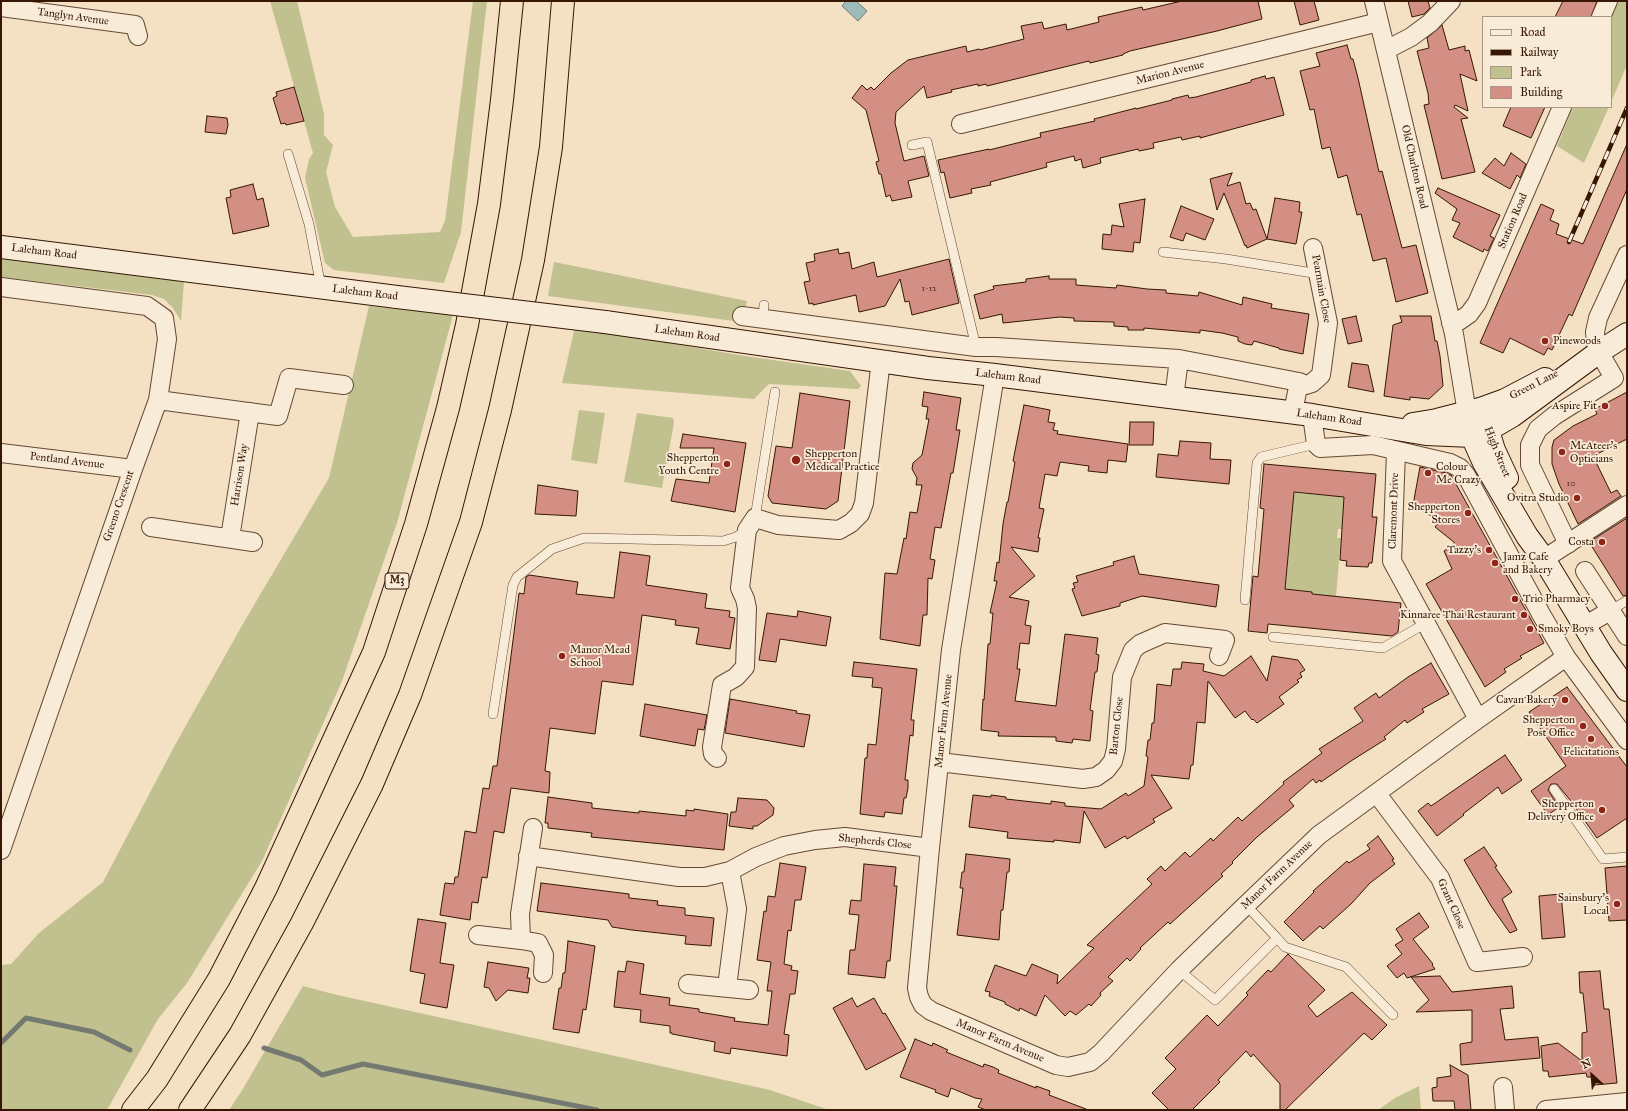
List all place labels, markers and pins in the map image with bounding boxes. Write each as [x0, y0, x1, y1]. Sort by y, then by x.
place label: Pinewoods [1553, 334, 1601, 348]
marker: Pinewoods [1540, 336, 1550, 346]
place label: Aspire Fit [1552, 399, 1597, 413]
marker: Aspire Fit [1600, 401, 1610, 411]
place label: McAteer's Opticians [1570, 439, 1617, 465]
place label: Shepperton Medical Practice [805, 447, 880, 473]
marker: McAteer's Opticians [1557, 447, 1567, 457]
place label: Shepperton Youth Centre [658, 451, 719, 477]
marker: Shepperton Medical Practice [790, 454, 802, 466]
marker: Shepperton Youth Centre [722, 459, 732, 469]
place label: Colour Me Crazy [1436, 460, 1481, 486]
marker: Colour Me Crazy [1423, 468, 1433, 478]
place label: Ovitra Studio [1507, 491, 1569, 505]
marker: Ovitra Studio [1572, 493, 1582, 503]
place label: Shepperton Stores [1408, 500, 1460, 526]
marker: Shepperton Stores [1463, 508, 1473, 518]
place label: Costa [1568, 535, 1594, 549]
marker: Costa [1597, 537, 1607, 547]
place label: Tazzy's [1447, 543, 1481, 557]
marker: Tazzy's [1484, 545, 1494, 555]
place label: Jamz Cafe and Bakery [1503, 550, 1552, 576]
marker: Jamz Cafe and Bakery [1490, 558, 1500, 568]
place label: Trio Pharmacy [1523, 592, 1590, 606]
marker: Trio Pharmacy [1510, 594, 1520, 604]
place label: Kinnaree Thai Restaurant [1400, 608, 1516, 622]
marker: Kinnaree Thai Restaurant [1519, 610, 1529, 620]
place label: Smoky Boys [1538, 622, 1594, 636]
marker: Smoky Boys [1525, 624, 1535, 634]
place label: Manor Mead School [570, 643, 630, 669]
marker: Manor Mead School [557, 651, 567, 661]
place label: Cavan Bakery [1496, 693, 1557, 707]
marker: Cavan Bakery [1560, 695, 1570, 705]
place label: Shepperton Post Office [1523, 713, 1575, 739]
marker: Shepperton Post Office [1578, 721, 1588, 731]
marker: Felicitations [1586, 734, 1596, 744]
place label: Felicitations [1563, 745, 1619, 759]
place label: Shepperton Delivery Office [1527, 797, 1594, 823]
marker: Shepperton Delivery Office [1597, 805, 1607, 815]
place label: Sainsbury's Local [1558, 891, 1609, 917]
marker: Sainsbury's Local [1612, 899, 1622, 909]

